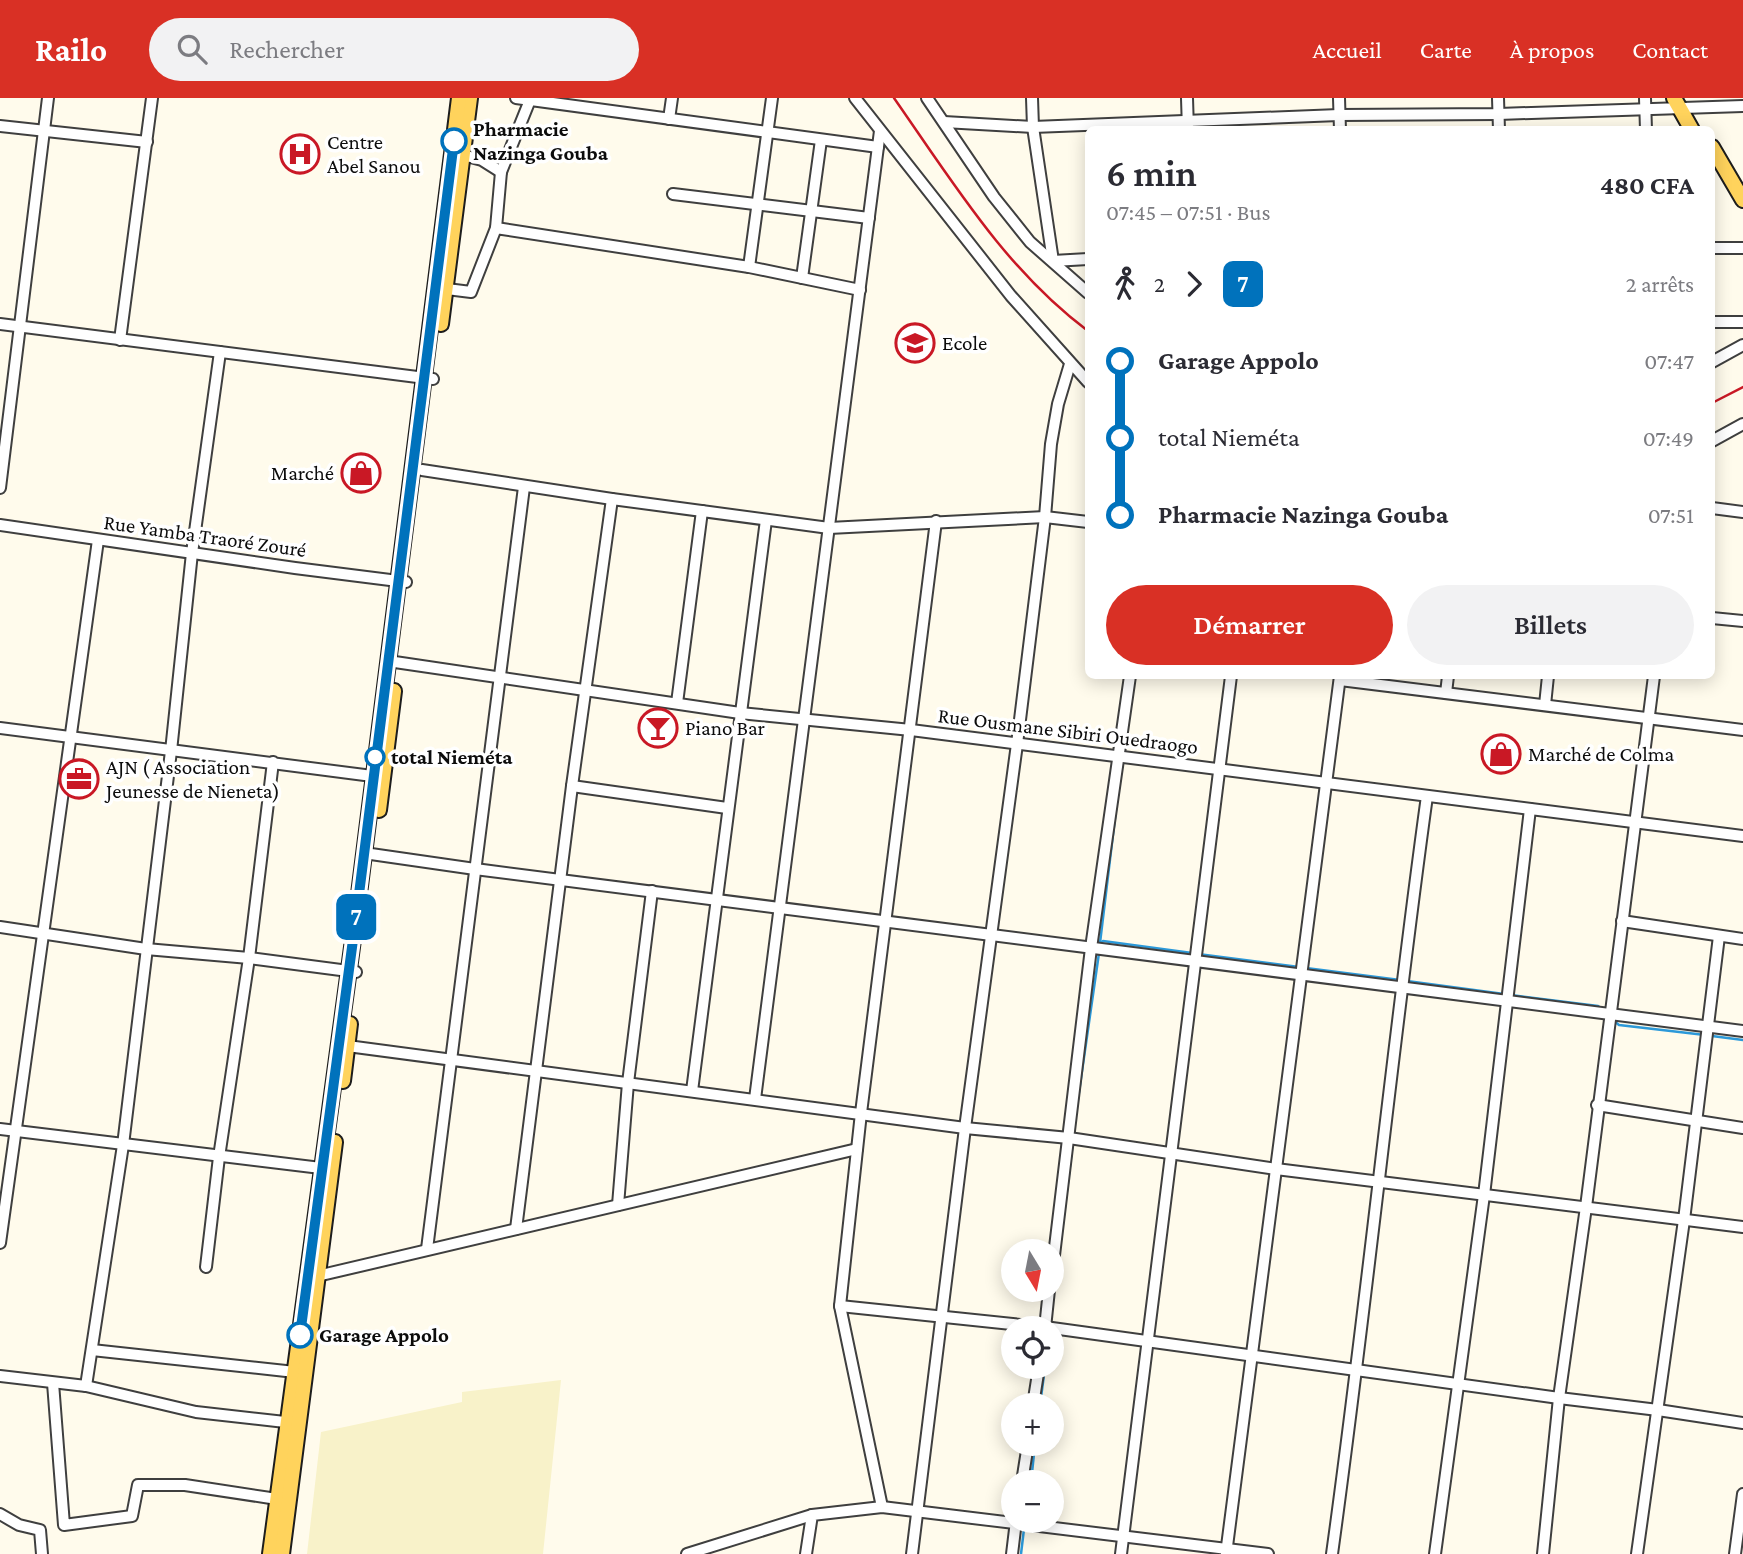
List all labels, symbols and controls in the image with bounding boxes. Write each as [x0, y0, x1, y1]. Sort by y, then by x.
search box [149, 18, 639, 81]
icon: search [173, 30, 211, 68]
text: Railo [35, 31, 107, 68]
text: Rechercher [229, 35, 345, 64]
text: Accueil [1312, 36, 1382, 63]
text: Carte [1420, 36, 1472, 63]
text: À propos [1510, 36, 1594, 63]
text: Contact [1632, 36, 1708, 63]
place label: Pharmacie Nazinga Gouba [473, 117, 609, 165]
marker: Pharmacie Nazinga Gouba [441, 128, 467, 154]
place label: Centre Abel Sanou [327, 130, 421, 178]
hospital icon: Centre Abel Sanou [279, 133, 321, 175]
text: 6 min [1106, 152, 1197, 194]
text: 480 CFA [1600, 171, 1694, 200]
text: 07:45 – 07:51 · Bus [1106, 199, 1271, 225]
icon: walk [1106, 265, 1144, 303]
icon: forward [1175, 265, 1213, 303]
text: 7 [1237, 270, 1249, 297]
text: 2 [1154, 271, 1165, 297]
text: 2 arrêts [1626, 271, 1694, 297]
school or university icon: Ecole [894, 322, 936, 364]
place label: Ecole [942, 331, 987, 355]
text: Garage Appolo [1158, 346, 1319, 375]
text: 07:47 [1644, 348, 1694, 374]
text: total Nieméta [1158, 423, 1300, 452]
text: 07:49 [1643, 425, 1694, 451]
shop icon: Marché [340, 452, 382, 494]
place label: Marché [271, 461, 334, 485]
text: Pharmacie Nazinga Gouba [1158, 500, 1448, 529]
text: 07:51 [1648, 502, 1694, 528]
street label: Rue Yamba Traoré Zouré [102, 510, 308, 562]
button: Démarrer [1106, 585, 1393, 665]
button: Billets [1407, 585, 1694, 665]
street label: Rue Ousmane Sibiri Ouedraogo [937, 703, 1199, 759]
bar icon: Piano Bar [637, 707, 679, 749]
place label: Piano Bar [685, 716, 766, 740]
shop icon: Marché de Colma [1480, 733, 1522, 775]
place label: Marché de Colma [1528, 742, 1675, 766]
place label: total Nieméta [391, 745, 513, 769]
marker: total Nieméta [365, 747, 385, 767]
place label: AJN ( Association Jeunesse de Nieneta) [104, 755, 280, 803]
office icon: AJN ( Association Jeunesse de Nieneta) [58, 758, 100, 800]
line badge: 7 [333, 894, 379, 940]
text: 7 [350, 903, 362, 930]
north arrow [1001, 1239, 1064, 1302]
map controls [1001, 1239, 1064, 1533]
button: locate [1001, 1316, 1064, 1379]
marker: Garage Appolo [287, 1322, 313, 1348]
place label: Garage Appolo [319, 1323, 449, 1347]
button: + [1001, 1393, 1064, 1456]
button: − [1001, 1470, 1064, 1533]

